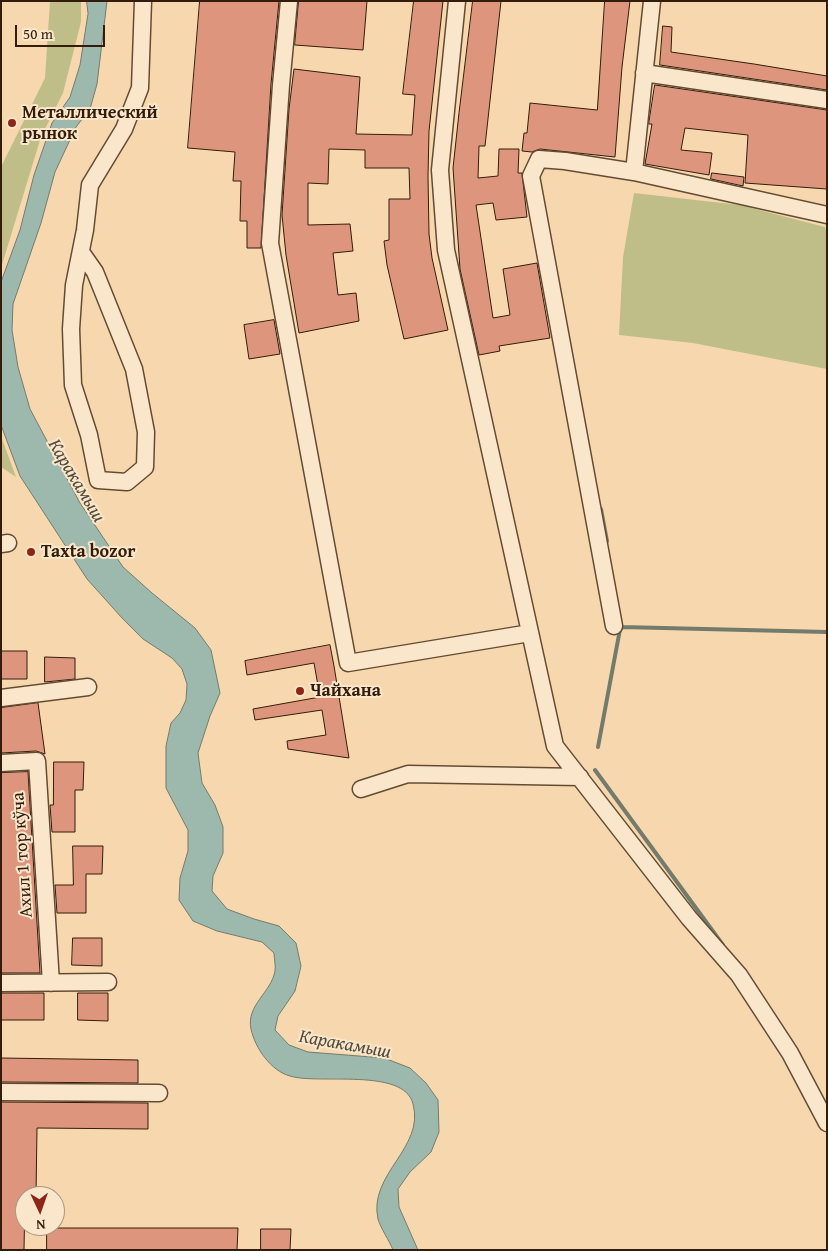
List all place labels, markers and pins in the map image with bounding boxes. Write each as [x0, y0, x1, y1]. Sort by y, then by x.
place label: Металлический рынок [22, 102, 158, 144]
marker: Металлический рынок [6, 117, 18, 129]
place label: Taxta bozor [41, 541, 135, 563]
marker: Taxta bozor [25, 546, 37, 558]
place label: Чайхана [310, 680, 381, 702]
marker: Чайхана [294, 685, 306, 697]

